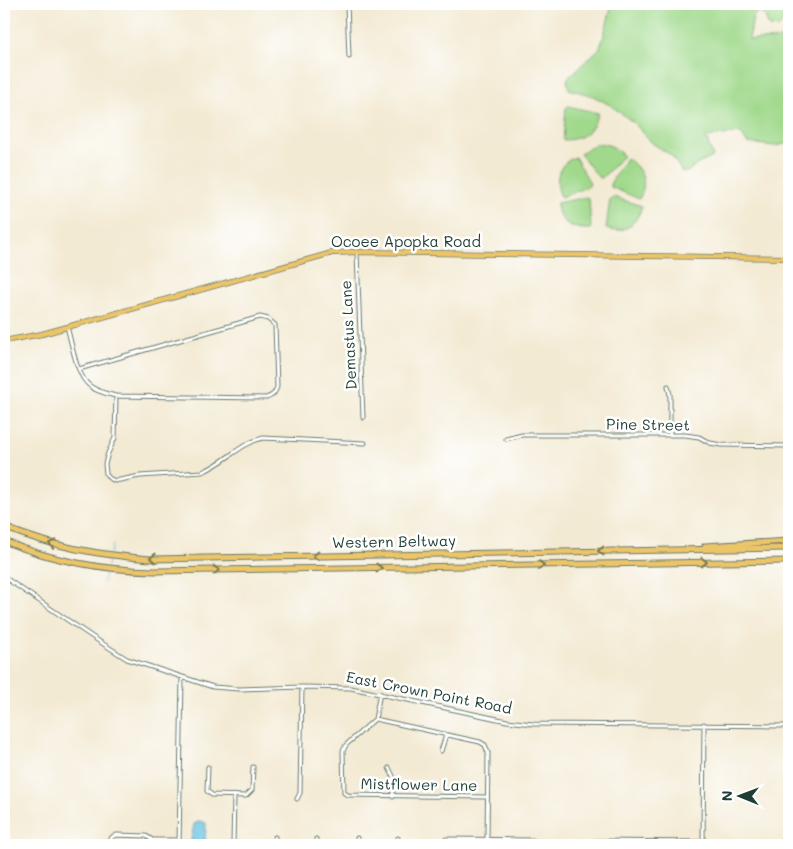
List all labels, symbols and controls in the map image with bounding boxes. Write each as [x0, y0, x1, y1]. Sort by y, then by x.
street label: Ocoee Apopka Road [331, 231, 481, 251]
street label: Demastus Lane [335, 280, 361, 390]
street label: Pine Street [606, 413, 690, 435]
street label: Western Beltway [332, 530, 456, 552]
one-way arrow [48, 539, 56, 549]
one-way arrow [596, 546, 604, 556]
one-way arrow [311, 551, 319, 561]
one-way arrow [149, 553, 157, 564]
one-way arrow [700, 557, 708, 567]
one-way arrow [538, 560, 545, 570]
one-way arrow [375, 562, 383, 573]
one-way arrow [212, 565, 220, 576]
street label: East Crown Point Road [345, 666, 514, 718]
north arrow [716, 772, 766, 822]
street label: Mistflower Lane [360, 773, 478, 795]
text: N [717, 790, 736, 801]

